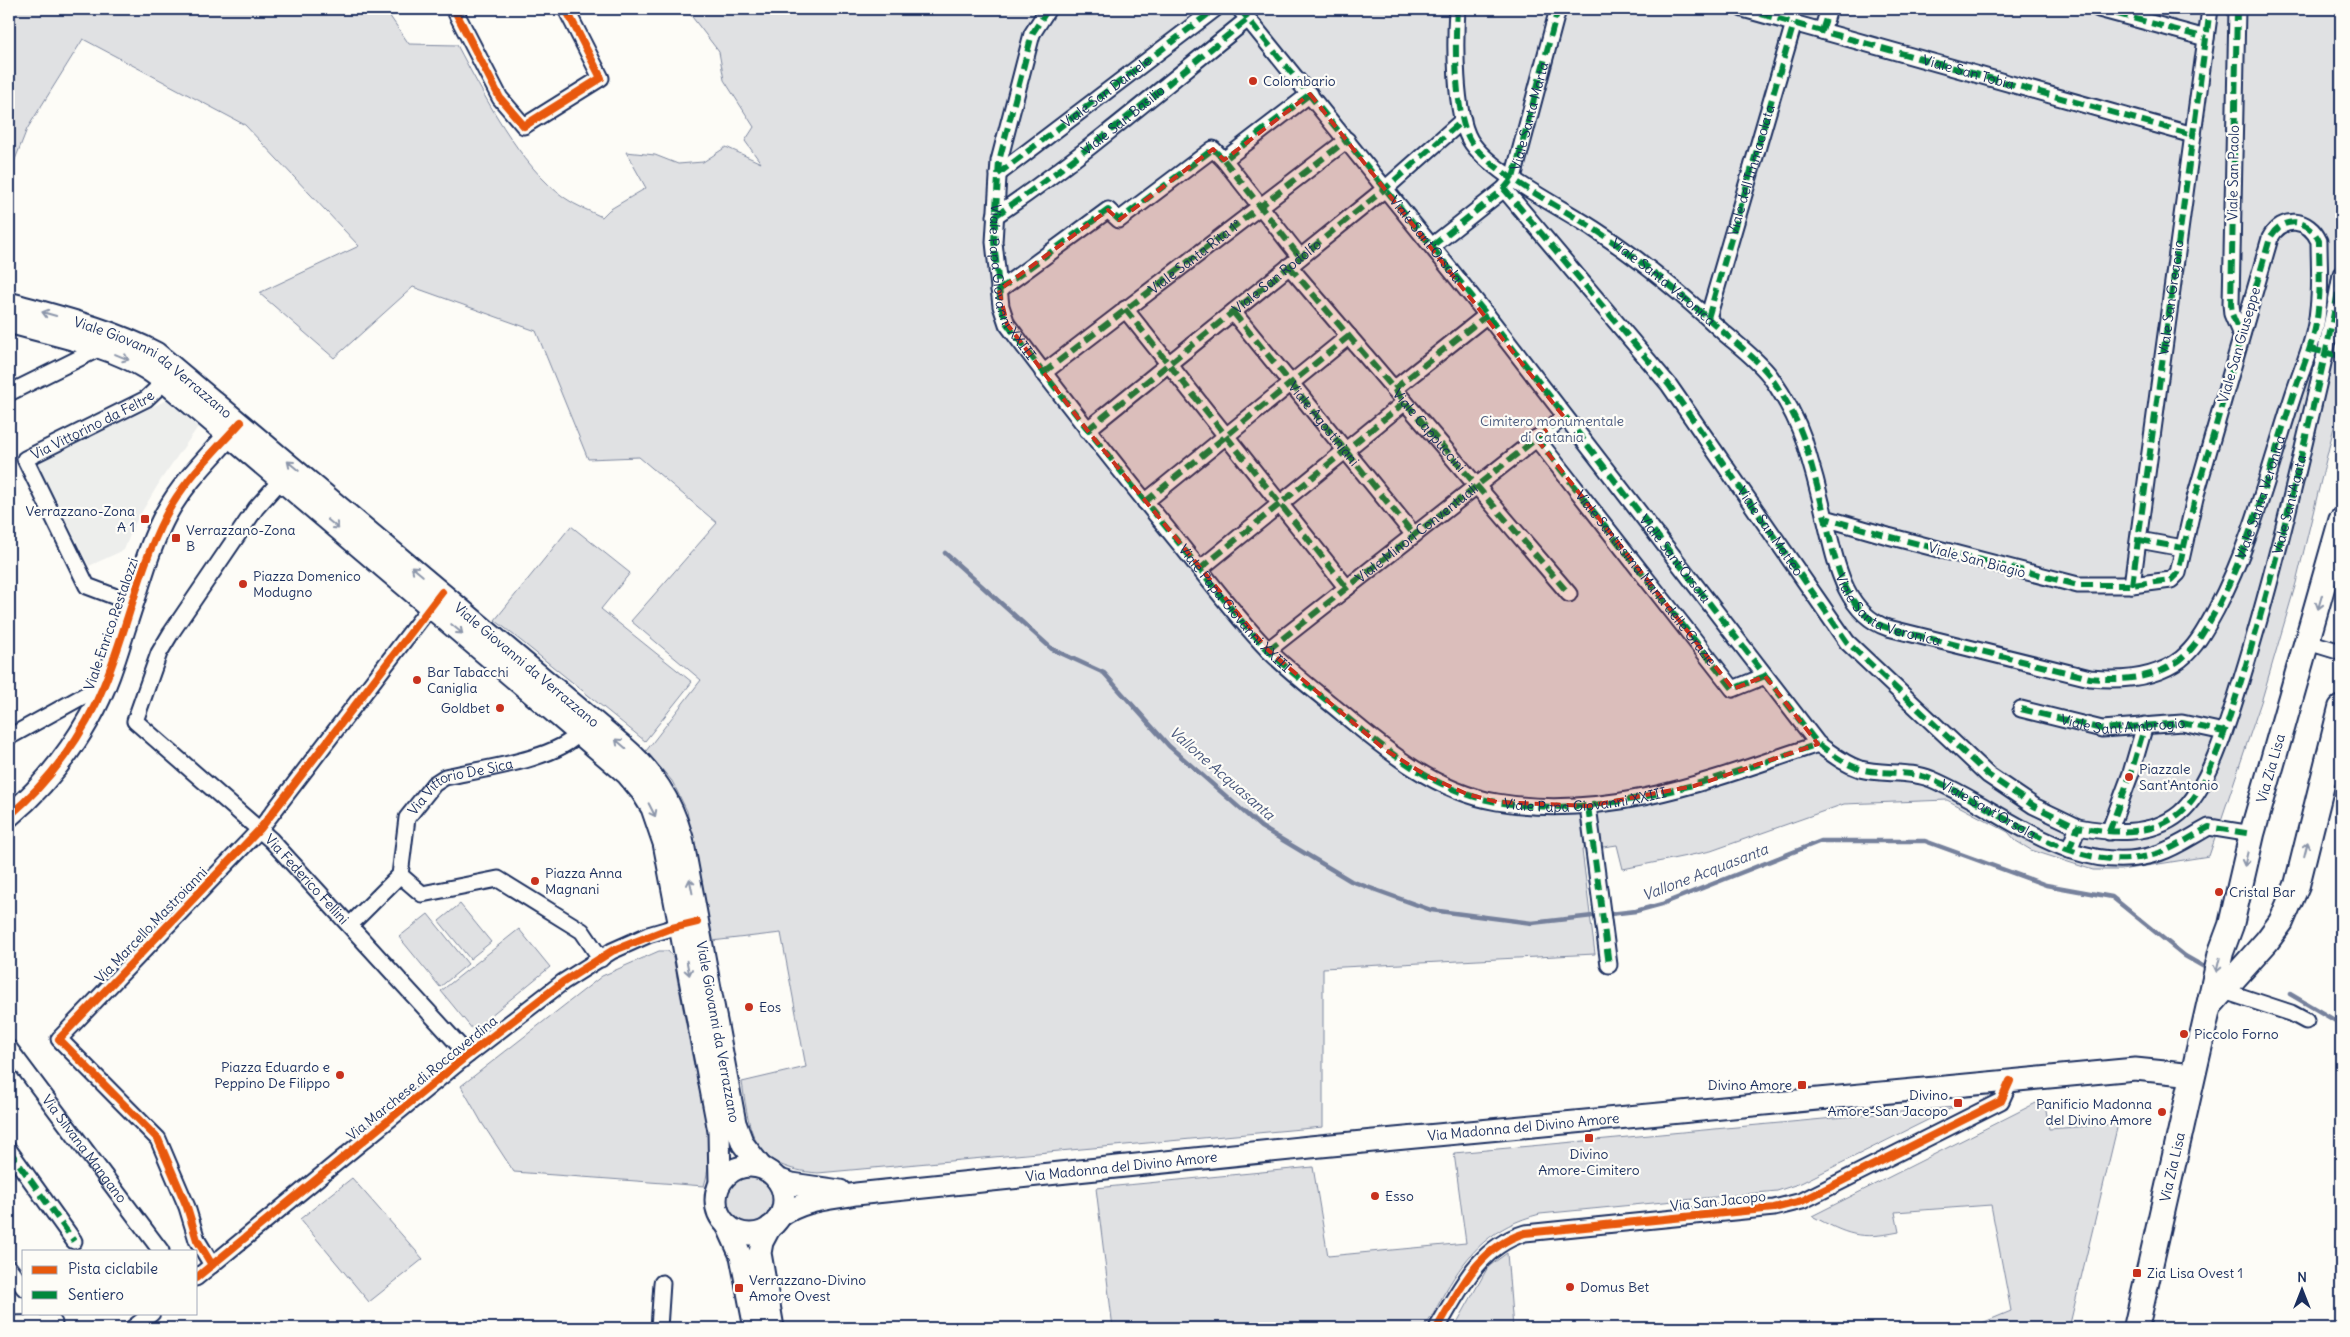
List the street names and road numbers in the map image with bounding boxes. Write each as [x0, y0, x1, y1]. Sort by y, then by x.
street label: Viale San Tobia [1920, 51, 2016, 93]
street label: Viale San Daniele [1058, 52, 1155, 132]
street label: Viale Santa Marta [1506, 60, 1552, 172]
street label: Viale San Basilio [1078, 81, 1169, 159]
street label: Viale dell'Immacolata [1723, 102, 1779, 238]
street label: Viale San Paolo [2223, 125, 2243, 221]
street label: Viale Sant'Orsola [1385, 192, 1467, 287]
street label: Viale Papa Giovanni XXIII [985, 204, 1040, 363]
street label: Viale Santa Rita 1° [1145, 216, 1245, 298]
street label: Viale Santa Veronica [1608, 234, 1719, 330]
street label: Viale San Rodolfo [1228, 235, 1325, 318]
street label: Viale San Gregorio [2154, 239, 2188, 357]
street label: Viale San Giuseppe [2214, 285, 2264, 405]
street label: Viale Giovanni da Verrazzano [72, 313, 236, 422]
street label: Viale Agostiniani [1284, 378, 1363, 470]
street label: Viale Cappuccini [1389, 385, 1470, 476]
street label: Via Vittorino da Feltre [28, 387, 158, 464]
street label: Viale Santa Veronica [2231, 433, 2289, 562]
street label: Viale Sant'Agata [2268, 453, 2310, 556]
street label: Viale Minori Conventuali [1352, 479, 1481, 587]
street label: Viale San Matteo [1733, 483, 1808, 580]
street label: Viale Santissima Maria delle Grazie [1571, 487, 1720, 670]
street label: Viale Sant'Orsola [1635, 511, 1715, 607]
street label: Viale San Biagio [1926, 538, 2028, 582]
street label: Viale Papa Giovanni XXIII [1175, 541, 1295, 676]
street label: Viale Enrico Pestalozzi [80, 555, 142, 693]
street label: Viale Santa Veronica [1831, 570, 1943, 650]
street label: Viale Giovanni da Verrazzano [450, 599, 603, 731]
street label: Viale Sant'Ambrogio [2059, 710, 2186, 738]
street label: Via Zia Lisa [2252, 732, 2289, 805]
street label: Via Vittorio De Sica [404, 754, 515, 819]
street label: Viale Sant'Orsola [1937, 775, 2039, 843]
street label: Viale Papa Giovanni XXIII [1503, 783, 1668, 816]
street label: Via Federico Fellini [261, 830, 353, 928]
street label: Via Marcello Mastroianni [91, 863, 211, 987]
street label: Viale Giovanni da Verrazzano [692, 940, 744, 1124]
street label: Via Marchese di Roccaverdina [343, 1012, 501, 1144]
street label: Via Silvana Mangano [38, 1091, 131, 1207]
street label: Via Madonna del Divino Amore [1427, 1109, 1620, 1145]
street label: Via Zia Lisa [2156, 1131, 2189, 1204]
street label: Via Madonna del Divino Amore [1025, 1148, 1218, 1185]
street label: Via San Jacopo [1669, 1187, 1767, 1215]

